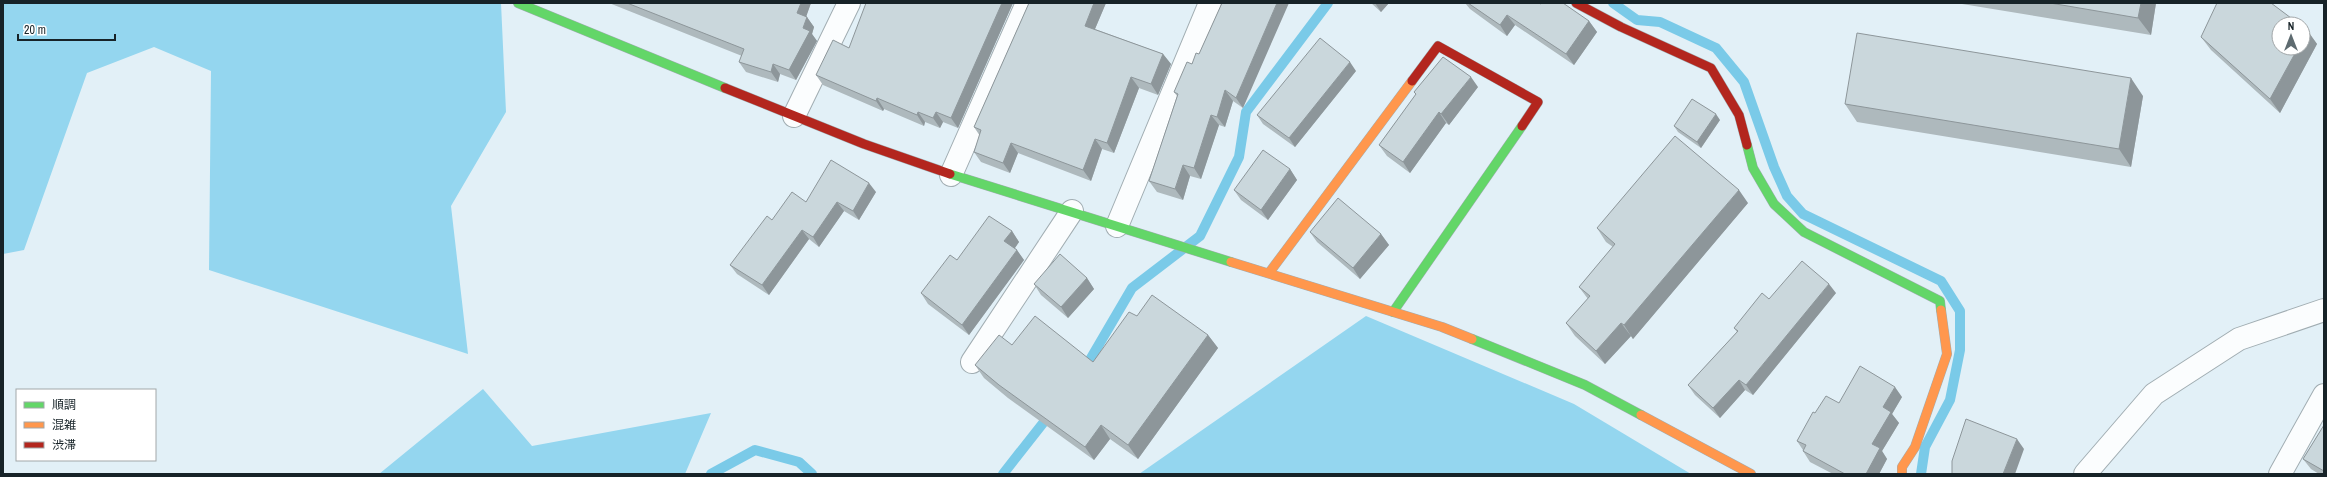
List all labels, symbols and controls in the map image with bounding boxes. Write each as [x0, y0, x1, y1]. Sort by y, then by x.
scale bar [18, 16, 115, 42]
north arrow [2271, 16, 2311, 56]
text: N [2288, 19, 2294, 33]
text: 20 m [24, 22, 46, 38]
legend [16, 389, 156, 461]
text: 順調 [52, 397, 76, 413]
text: 混雑 [52, 417, 76, 433]
text: 渋滞 [52, 437, 76, 453]

